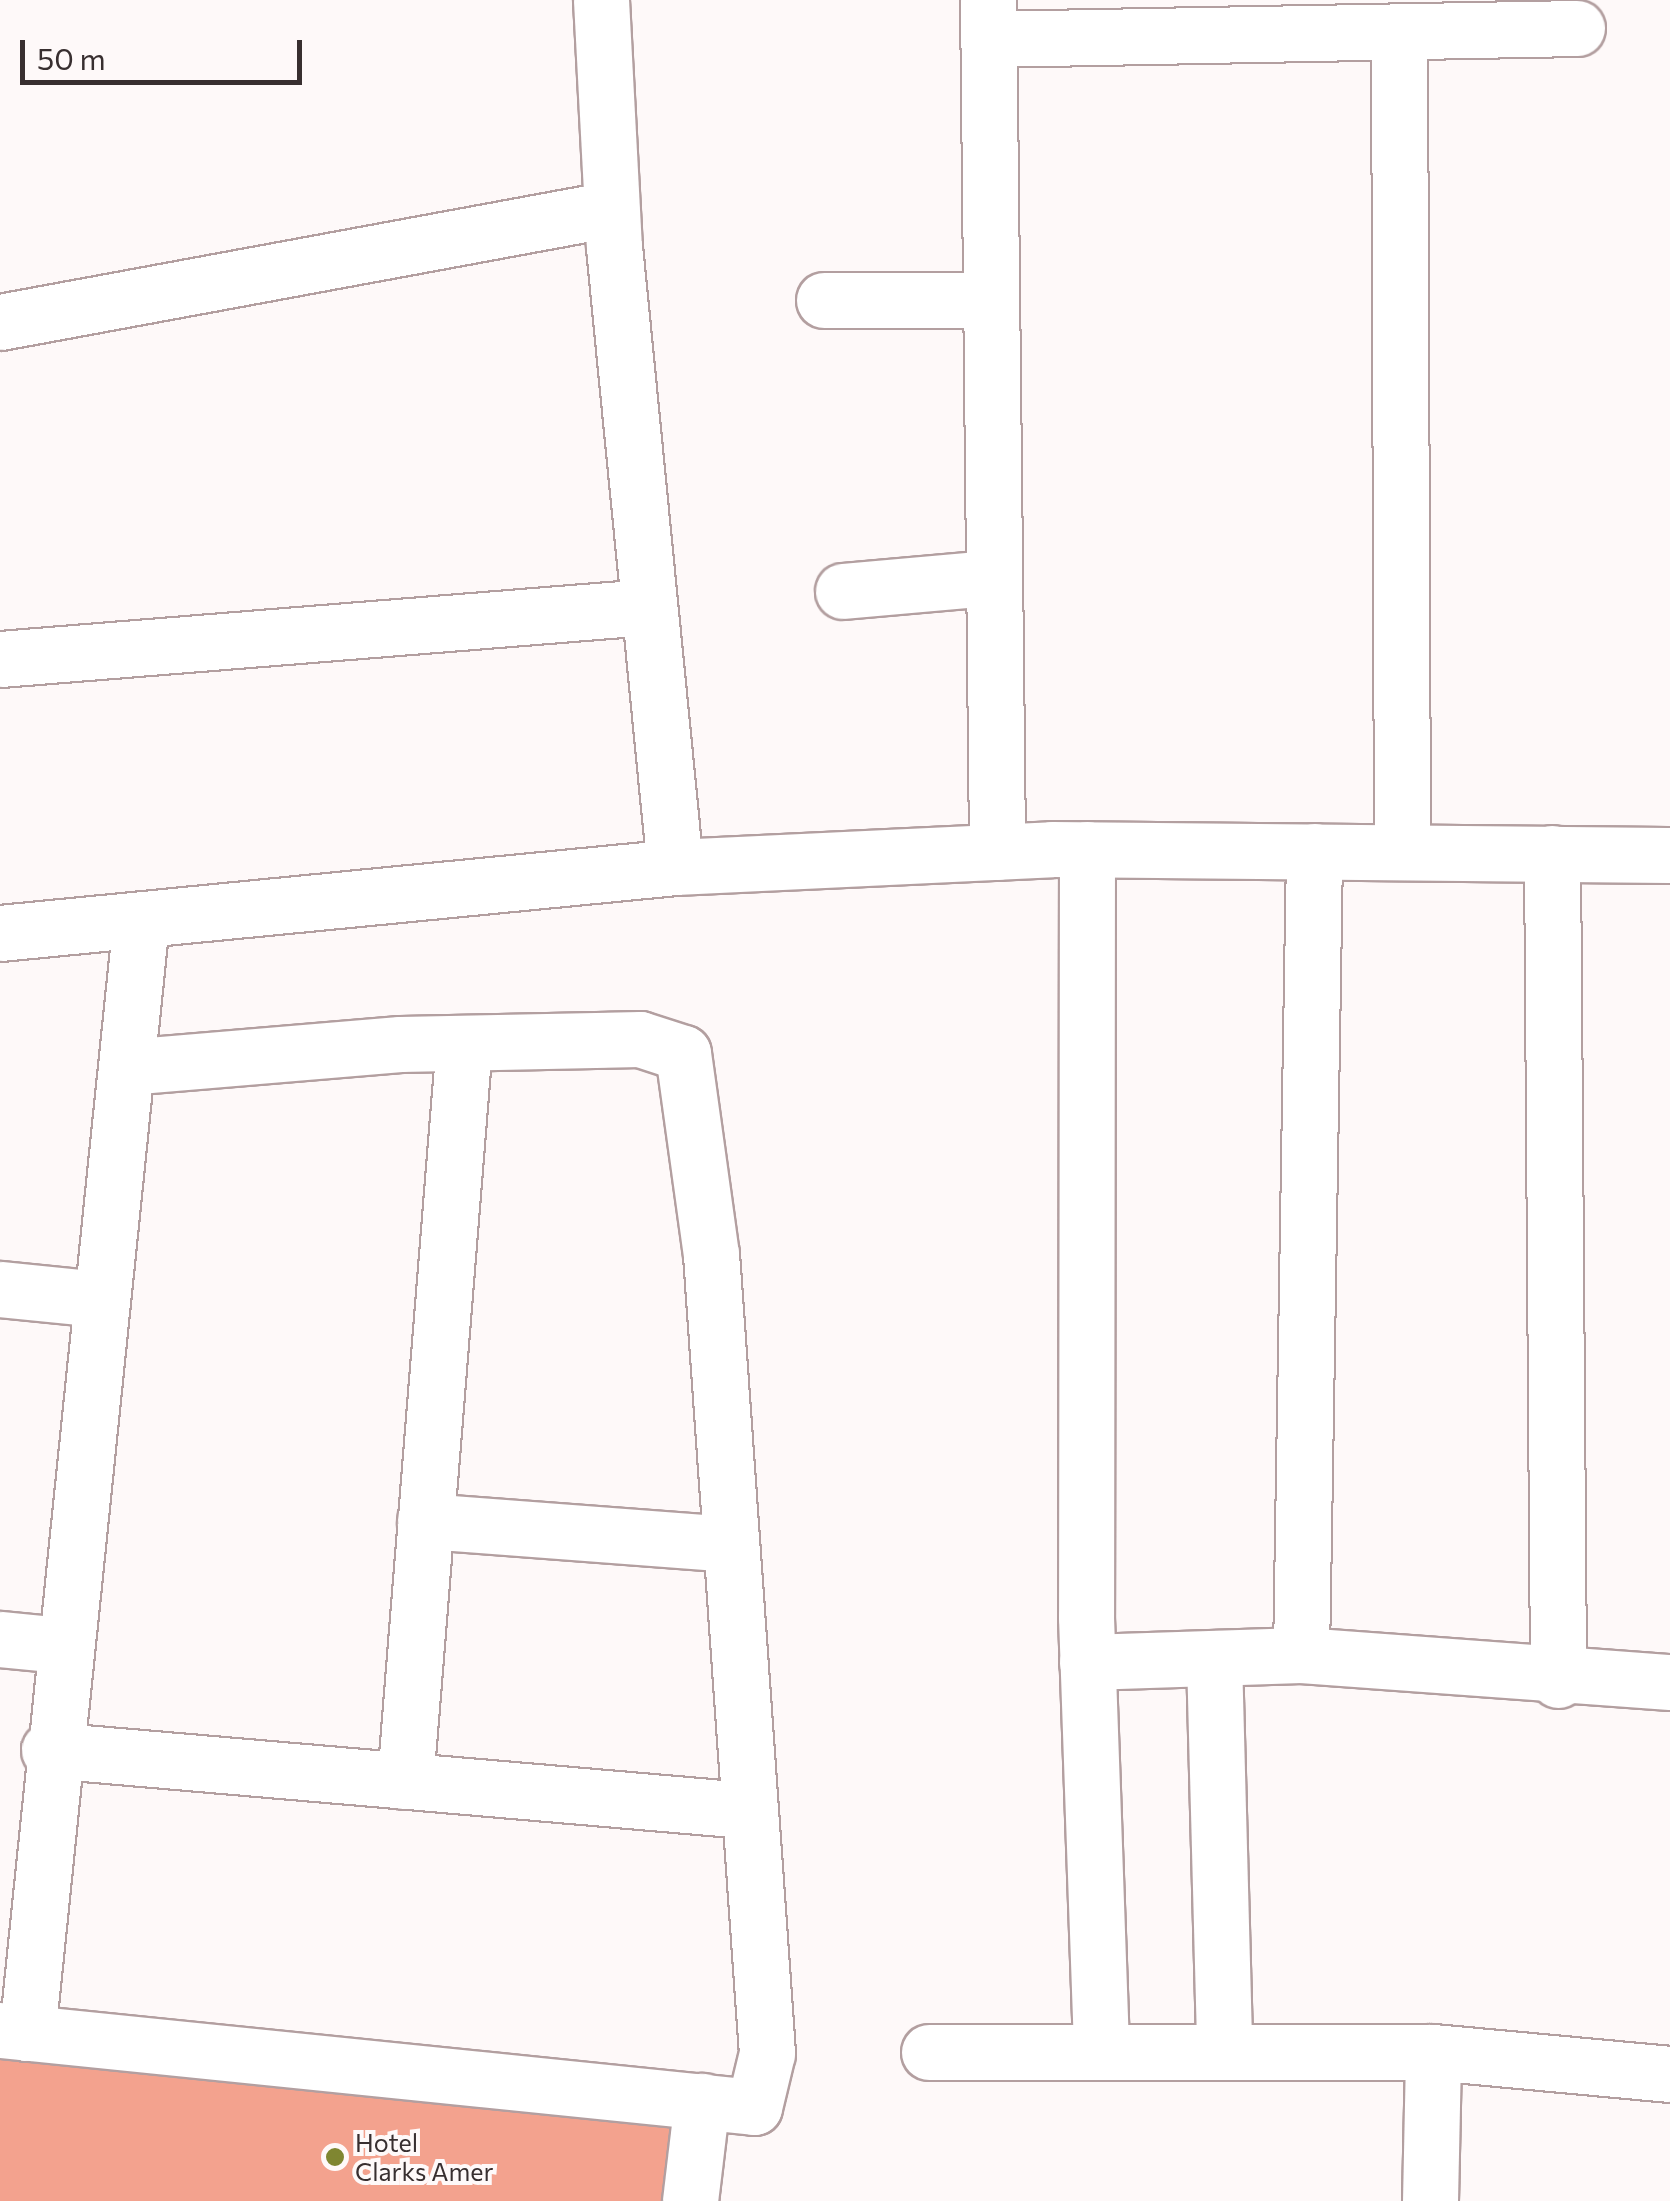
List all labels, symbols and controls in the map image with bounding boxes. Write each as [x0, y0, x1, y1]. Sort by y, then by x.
scale bar [25, 20, 308, 82]
text: 50 m [37, 39, 106, 76]
place label: Hotel Clarks Amer [355, 2128, 493, 2187]
marker: Hotel Clarks Amer [324, 2146, 346, 2168]

